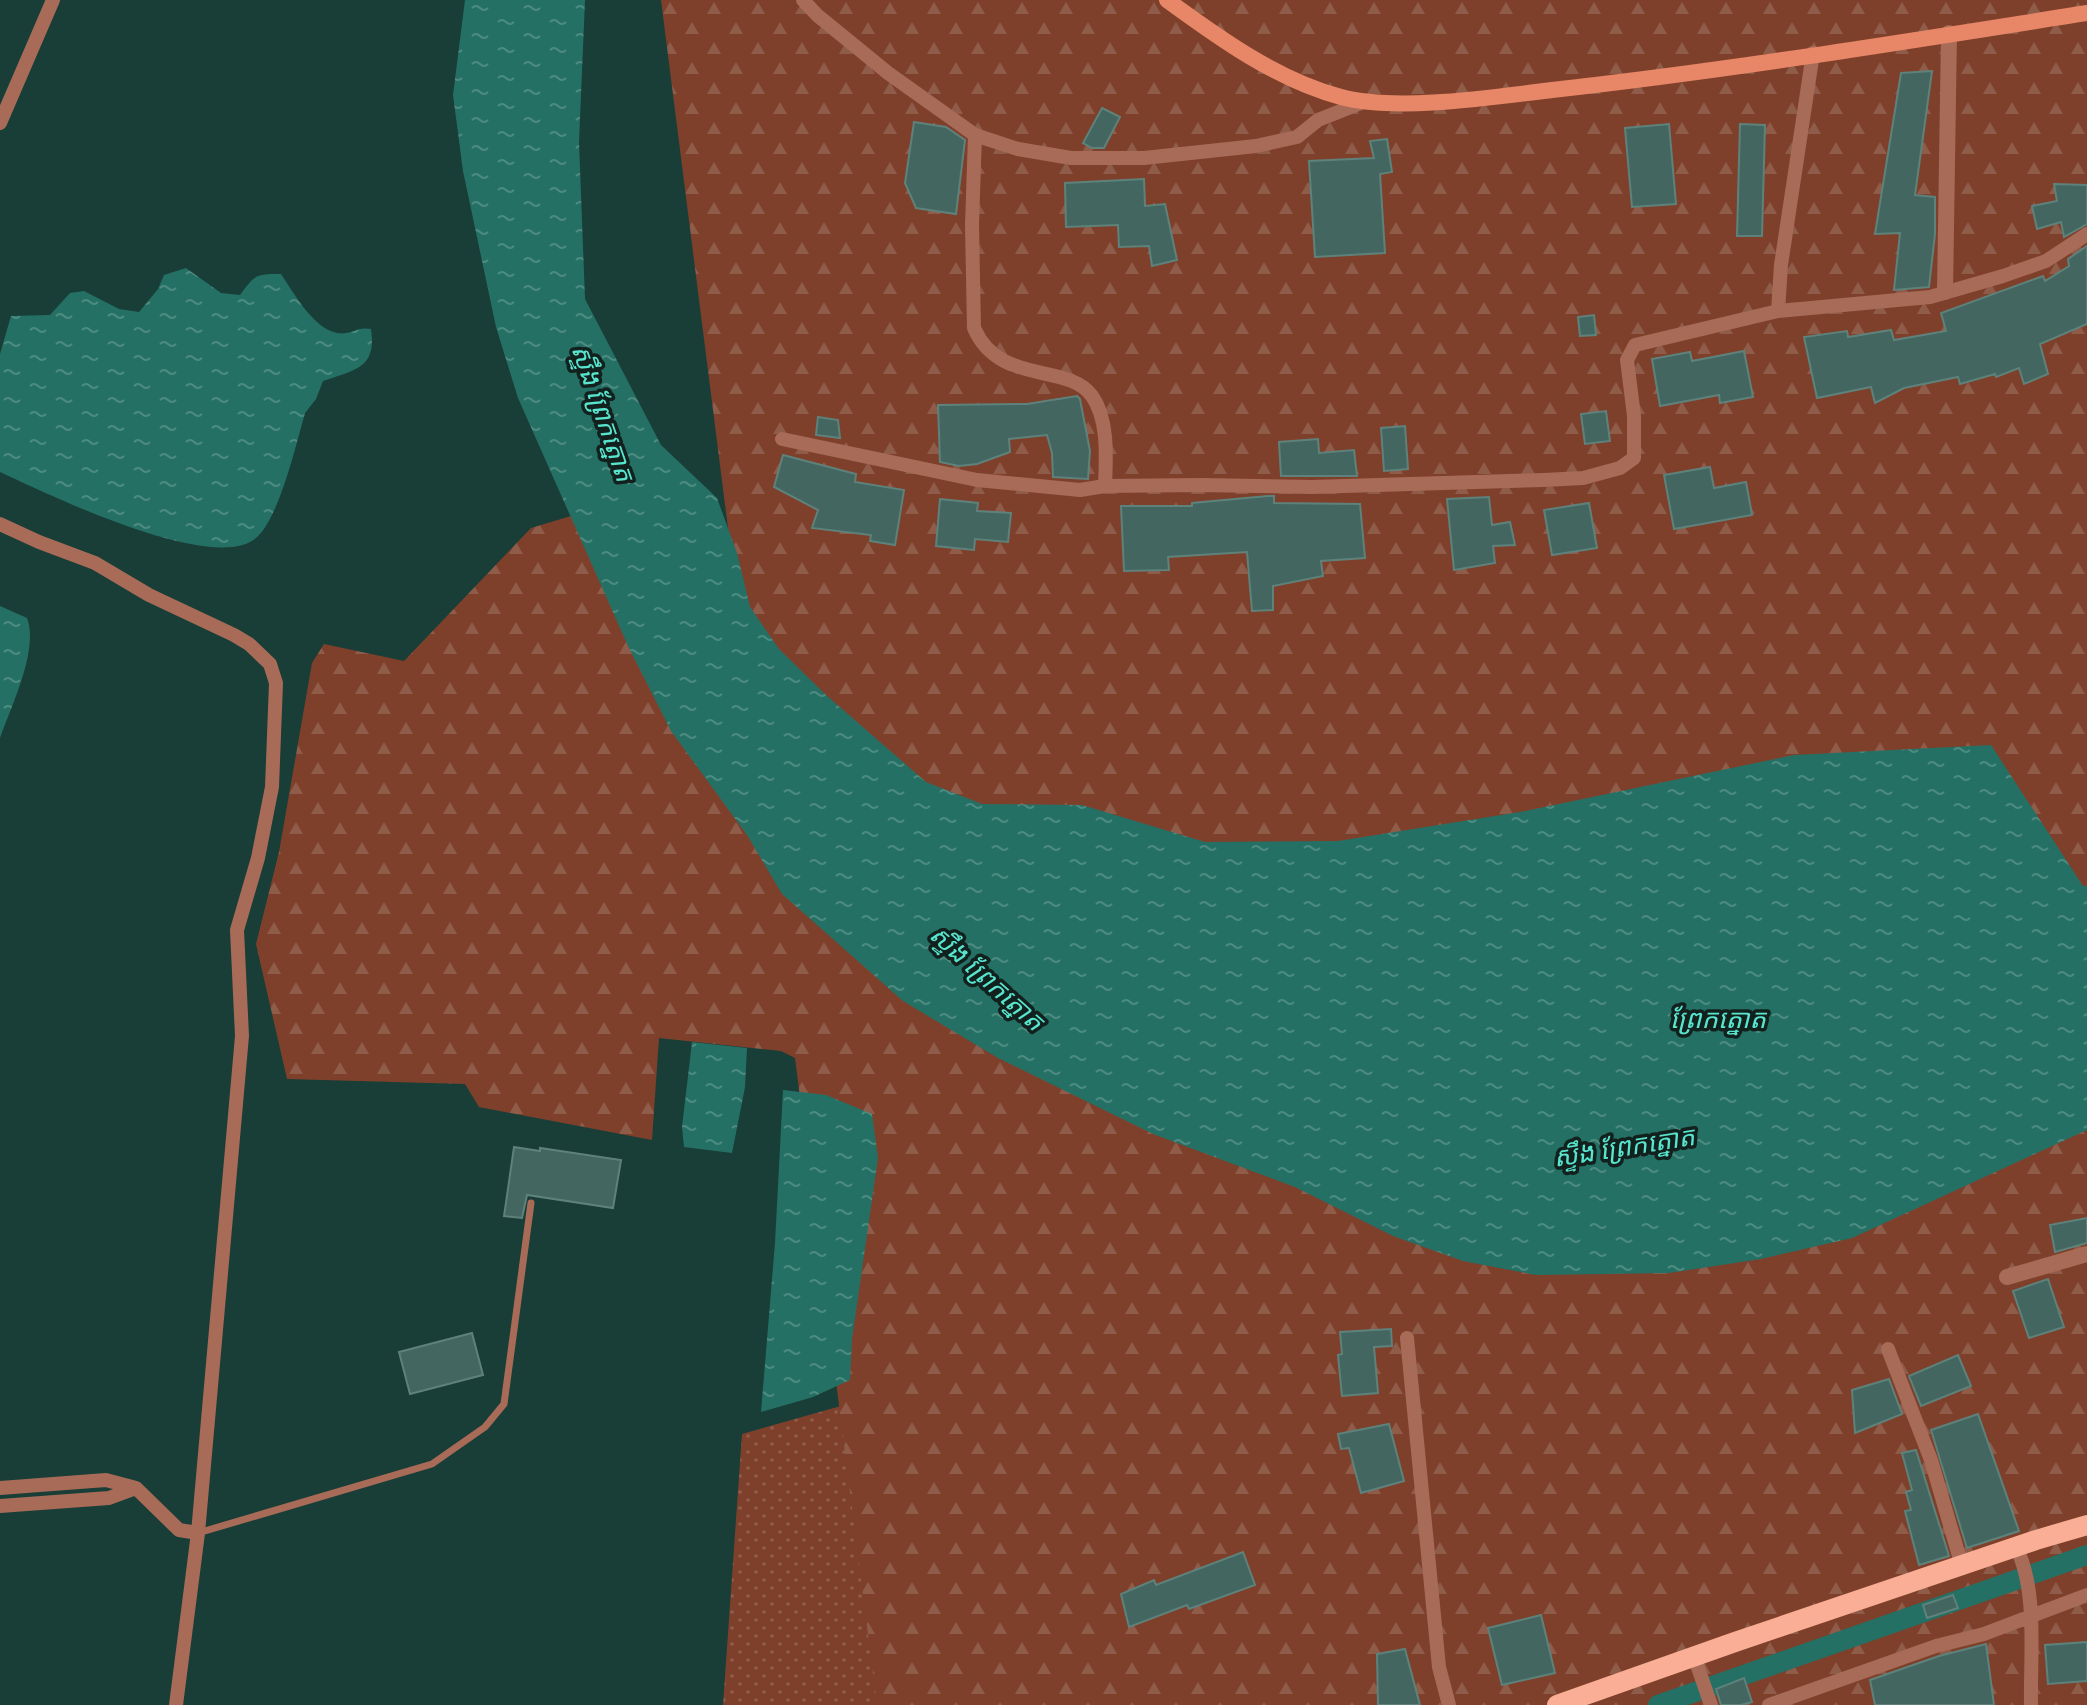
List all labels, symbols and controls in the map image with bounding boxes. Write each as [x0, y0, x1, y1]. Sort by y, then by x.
water label: ស្ទឹង ព្រែកត្នោត [562, 341, 641, 488]
water label: ស្ទឹង ព្រែកត្នោត [921, 919, 1051, 1041]
water label: ព្រែកត្នោត [1670, 1005, 1767, 1038]
water label: ស្ទឹង ព្រែកត្នោត [1551, 1121, 1699, 1177]

